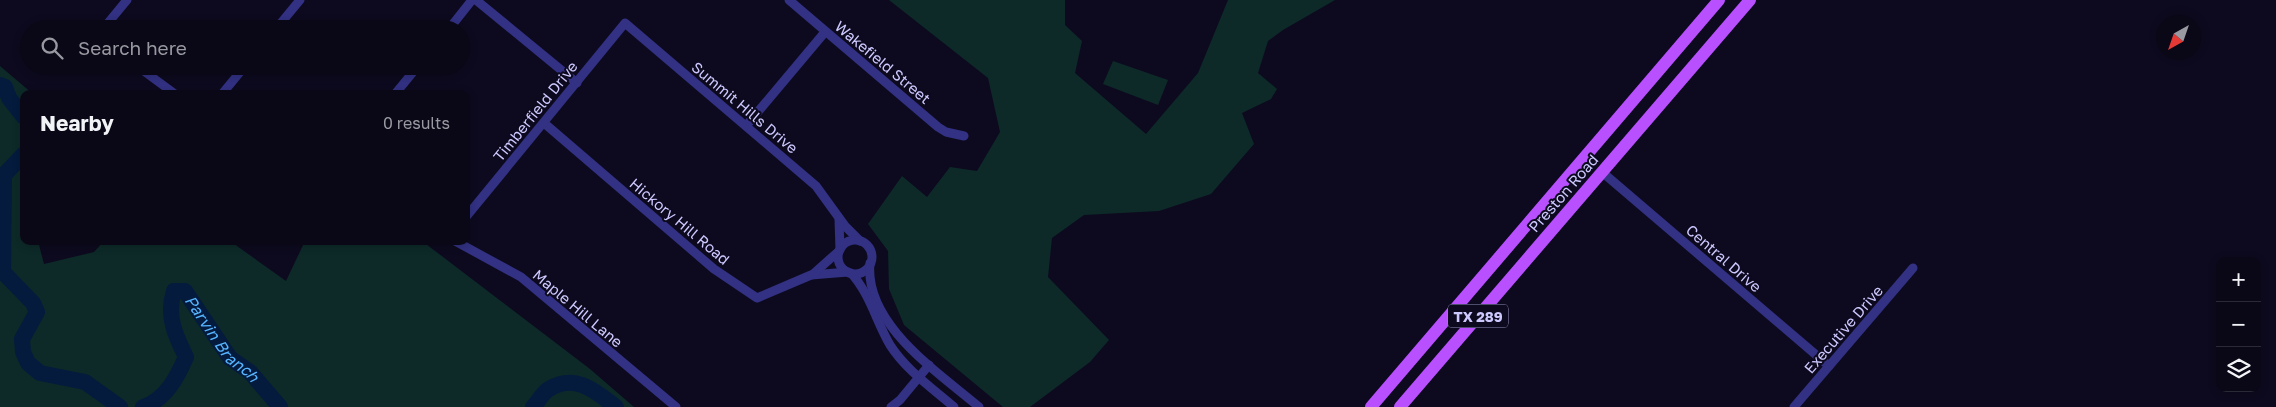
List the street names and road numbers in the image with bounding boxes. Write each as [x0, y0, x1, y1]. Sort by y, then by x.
street label: Wakefield Street [832, 17, 934, 107]
street label: Timberfield Drive [489, 57, 581, 165]
street label: Summit Hills Drive [688, 57, 802, 157]
street label: Preston Road [1524, 151, 1602, 235]
street label: Hickory Hill Road [626, 174, 734, 268]
street label: Central Drive [1683, 220, 1766, 296]
street label: Maple Hill Lane [529, 265, 627, 351]
street label: Executive Drive [1800, 281, 1886, 377]
road number: TX 289 [1448, 304, 1508, 328]

